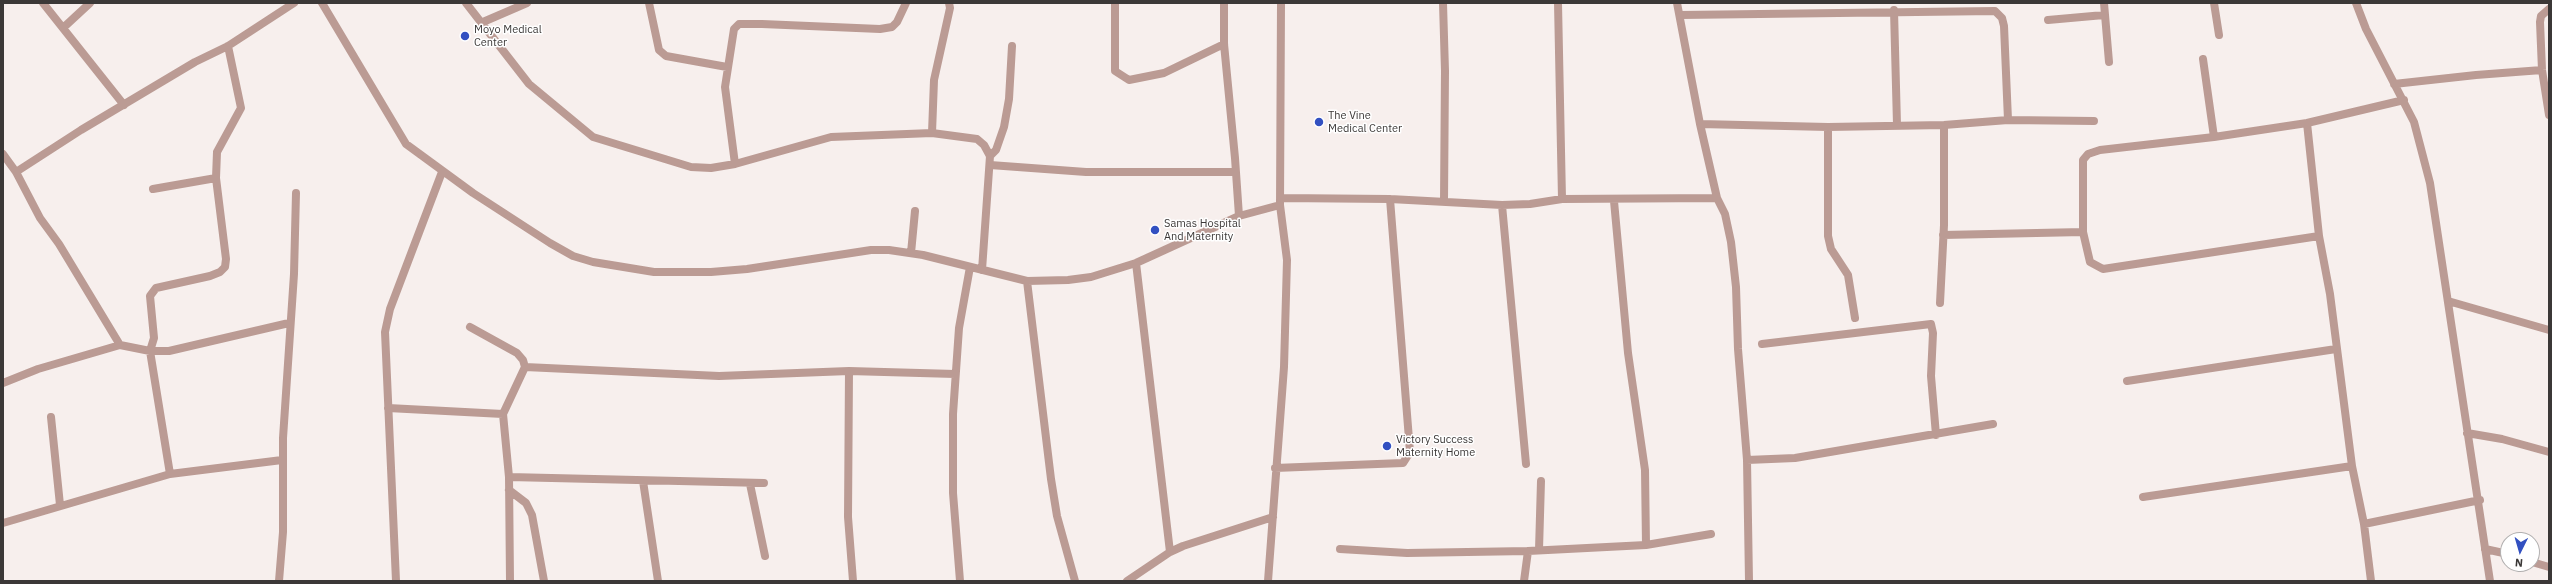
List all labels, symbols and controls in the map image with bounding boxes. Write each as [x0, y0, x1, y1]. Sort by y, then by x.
place label: Moyo Medical Center [474, 23, 542, 49]
marker: Moyo Medical Center [459, 30, 471, 42]
place label: The Vine Medical Center [1328, 109, 1402, 135]
marker: The Vine Medical Center [1313, 116, 1325, 128]
place label: Samas Hospital And Maternity [1164, 217, 1241, 243]
marker: Samas Hospital And Maternity [1149, 224, 1161, 236]
place label: Victory Success Maternity Home [1396, 433, 1475, 459]
marker: Victory Success Maternity Home [1381, 440, 1393, 452]
north arrow [2500, 532, 2540, 572]
text: N [2514, 556, 2524, 570]

